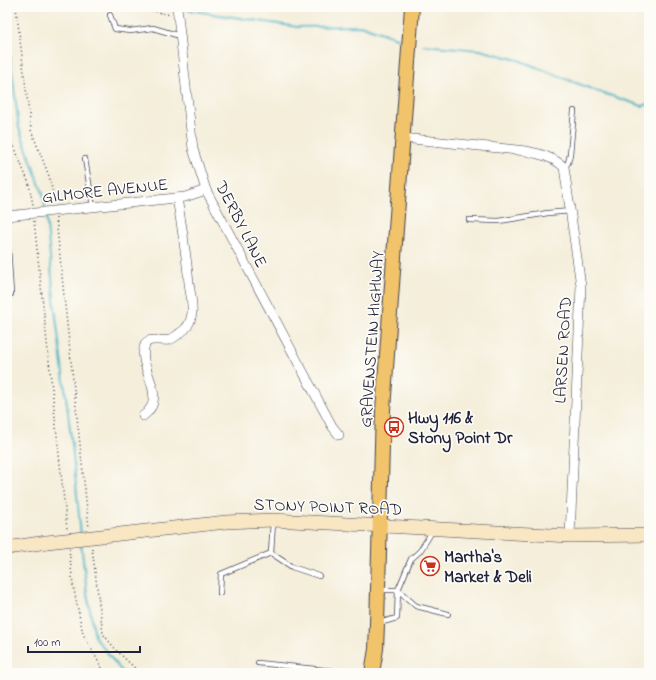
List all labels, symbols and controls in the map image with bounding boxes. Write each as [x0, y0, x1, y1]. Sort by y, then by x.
street label: GILMORE AVENUE [41, 172, 169, 211]
street label: DERBY LANE [208, 176, 273, 272]
street label: GRAVENSTEIN HIGHWAY [354, 250, 391, 428]
street label: LARSEN ROAD [548, 296, 579, 404]
place label: Hwy 116 & Stony Point Dr [408, 406, 513, 453]
bus stop icon: Hwy 116 & Stony Point Dr [383, 416, 405, 438]
street label: STONY POINT ROAD [253, 492, 403, 523]
place label: Martha's Market & Deli [444, 545, 532, 590]
supermarket icon: Martha's Market & Deli [419, 555, 441, 577]
scale bar [28, 628, 140, 654]
text: 100 m [34, 634, 61, 652]

